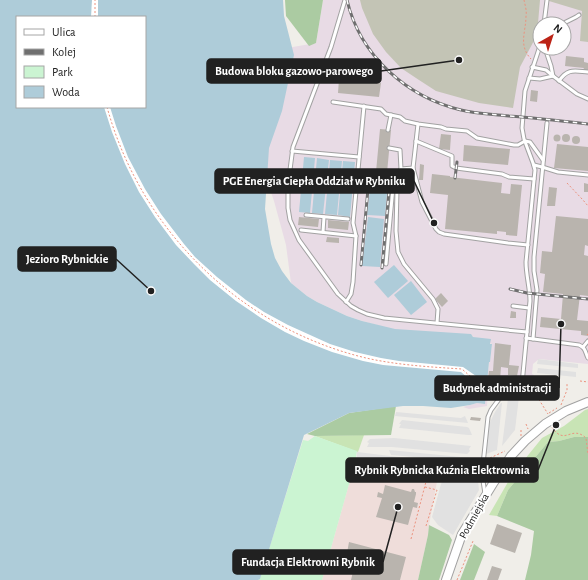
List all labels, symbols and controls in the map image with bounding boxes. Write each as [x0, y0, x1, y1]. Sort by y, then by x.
legend [16, 16, 146, 108]
north arrow [532, 16, 572, 56]
text: N [552, 22, 564, 35]
text: Ulica [52, 26, 76, 38]
text: Kolej [52, 46, 76, 59]
callout: Budowa bloku gazowo-parowego [207, 59, 381, 83]
text: Budowa bloku gazowo-parowego [215, 65, 373, 77]
text: Park [52, 66, 73, 78]
text: Woda [52, 86, 80, 98]
callout: PGE Energia Ciepła Oddział w Rybniku [215, 169, 414, 193]
text: PGE Energia Ciepła Oddział w Rybniku [223, 175, 406, 188]
callout: Jezioro Rybnickie [18, 247, 116, 271]
text: Jezioro Rybnickie [26, 253, 109, 266]
callout: Budynek administracji [435, 376, 559, 400]
text: Budynek administracji [443, 382, 551, 395]
callout: Rybnik Rybnicka Kuźnia Elektrownia [346, 458, 538, 482]
text: Rybnik Rybnicka Kuźnia Elektrownia [354, 464, 530, 477]
street label: Podmiejska [457, 492, 491, 540]
callout: Fundacja Elektrowni Rybnik [233, 550, 383, 574]
text: Fundacja Elektrowni Rybnik [241, 556, 375, 569]

